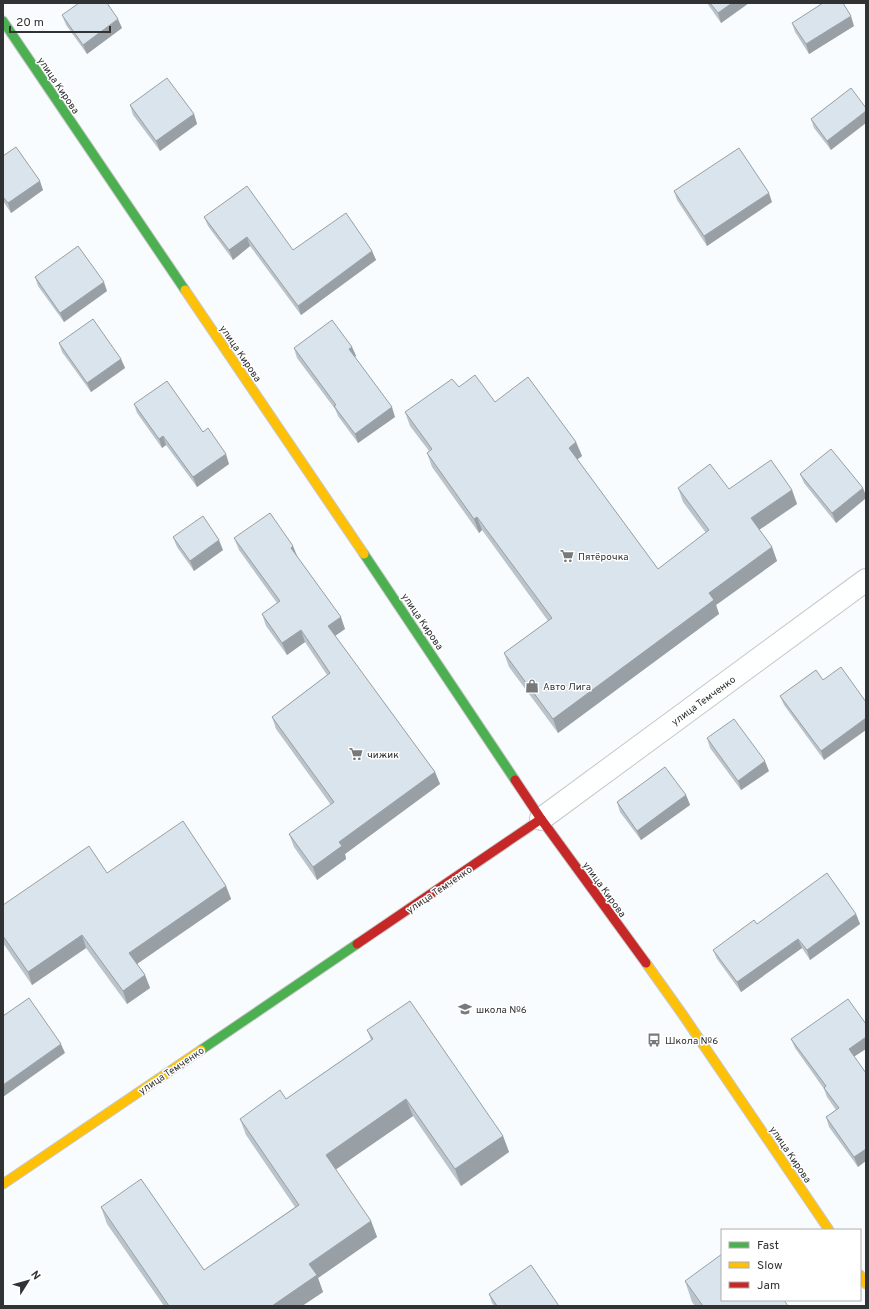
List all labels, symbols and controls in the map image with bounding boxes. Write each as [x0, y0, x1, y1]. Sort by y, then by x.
scale bar [10, 8, 110, 34]
text: 20 m [16, 15, 44, 31]
street label: улица Кирова [34, 55, 82, 117]
street label: улица Кирова [216, 323, 264, 385]
supermarket icon: Пятёрочка [559, 548, 575, 564]
place label: Пятёрочка [578, 551, 629, 564]
street label: улица Кирова [398, 591, 446, 653]
street label: улица Темченко [669, 673, 739, 729]
shop icon: Авто Лига [524, 678, 540, 694]
place label: Авто Лига [543, 681, 591, 694]
supermarket icon: чижик [348, 746, 364, 762]
place label: чижик [367, 749, 399, 762]
street label: улица Кирова [579, 859, 628, 920]
street label: улица Темченко [405, 863, 475, 917]
school or university icon: школа №6 [457, 1001, 473, 1017]
place label: школа №6 [476, 1004, 527, 1017]
bus stop icon: Школа №6 [646, 1032, 662, 1048]
place label: Школа №6 [665, 1035, 718, 1048]
street label: улица Темченко [137, 1044, 207, 1098]
street label: улица Кирова [766, 1124, 814, 1186]
legend [721, 1229, 861, 1301]
text: Fast [757, 1238, 779, 1254]
text: Slow [757, 1258, 783, 1274]
north arrow [8, 1261, 48, 1301]
text: N [27, 1268, 43, 1283]
text: Jam [757, 1278, 780, 1294]

